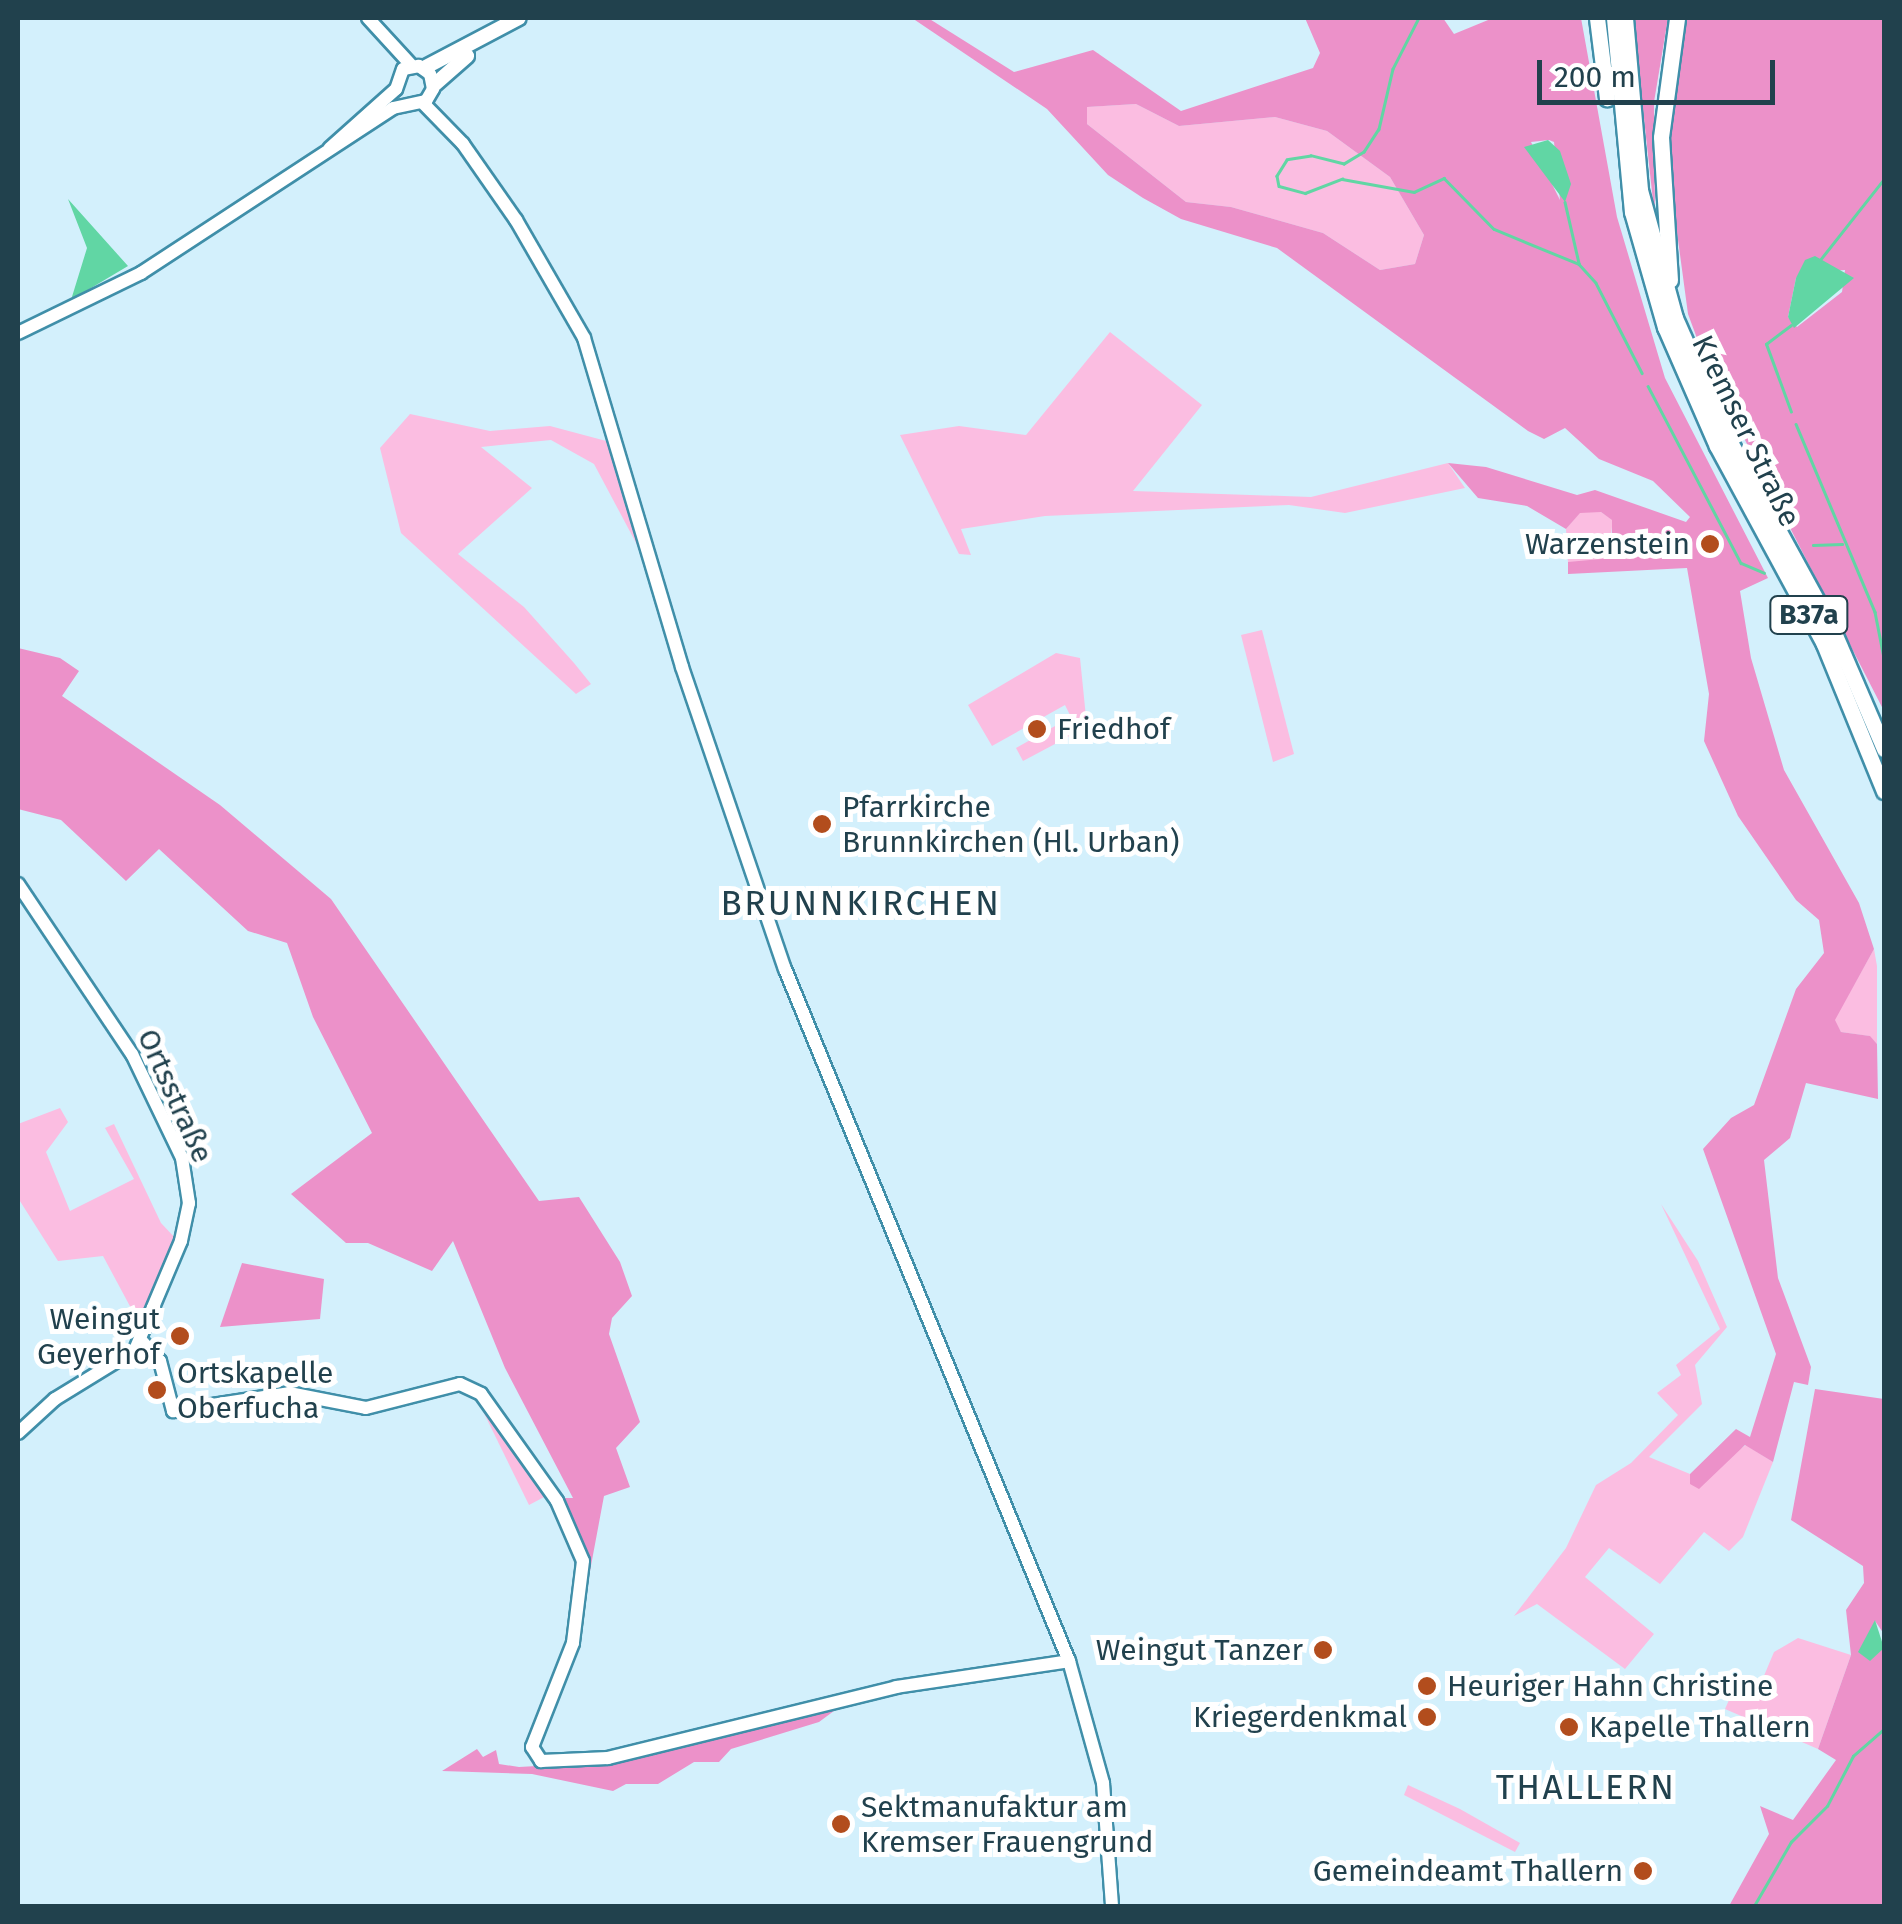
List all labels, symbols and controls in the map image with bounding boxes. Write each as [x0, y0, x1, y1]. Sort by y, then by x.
scale bar [1542, 40, 1780, 102]
text: 200 m [1554, 59, 1636, 95]
street label: Kremser Straße [1684, 329, 1808, 533]
place label: Warzenstein [1525, 526, 1690, 562]
marker: Warzenstein [1699, 533, 1721, 555]
road number: B37a [1769, 592, 1849, 638]
place label: Friedhof [1057, 711, 1170, 747]
marker: Friedhof [1026, 718, 1048, 740]
place label: Pfarrkirche Brunnkirchen (Hl. Urban) [842, 789, 1179, 860]
marker: Pfarrkirche Brunnkirchen (Hl. Urban) [811, 813, 833, 835]
district label: BRUNNKIRCHEN [720, 882, 1002, 924]
street label: Ortsstraße [130, 1023, 220, 1169]
place label: Weingut Geyerhof [37, 1301, 160, 1372]
marker: Weingut Geyerhof [169, 1325, 191, 1347]
place label: Ortskapelle Oberfucha [177, 1355, 333, 1426]
marker: Ortskapelle Oberfucha [146, 1379, 168, 1401]
place label: Weingut Tanzer [1096, 1632, 1303, 1668]
marker: Weingut Tanzer [1312, 1639, 1334, 1661]
place label: Heuriger Hahn Christine [1447, 1668, 1773, 1704]
marker: Heuriger Hahn Christine [1416, 1675, 1438, 1697]
place label: Kriegerdenkmal [1193, 1699, 1407, 1735]
marker: Kriegerdenkmal [1416, 1706, 1438, 1728]
place label: Kapelle Thallern [1589, 1709, 1811, 1745]
marker: Kapelle Thallern [1558, 1716, 1580, 1738]
district label: THALLERN [1496, 1766, 1676, 1808]
place label: Sektmanufaktur am Kremser Frauengrund [861, 1789, 1153, 1860]
marker: Sektmanufaktur am Kremser Frauengrund [830, 1813, 852, 1835]
place label: Gemeindeamt Thallern [1313, 1853, 1623, 1889]
marker: Gemeindeamt Thallern [1632, 1860, 1654, 1882]

